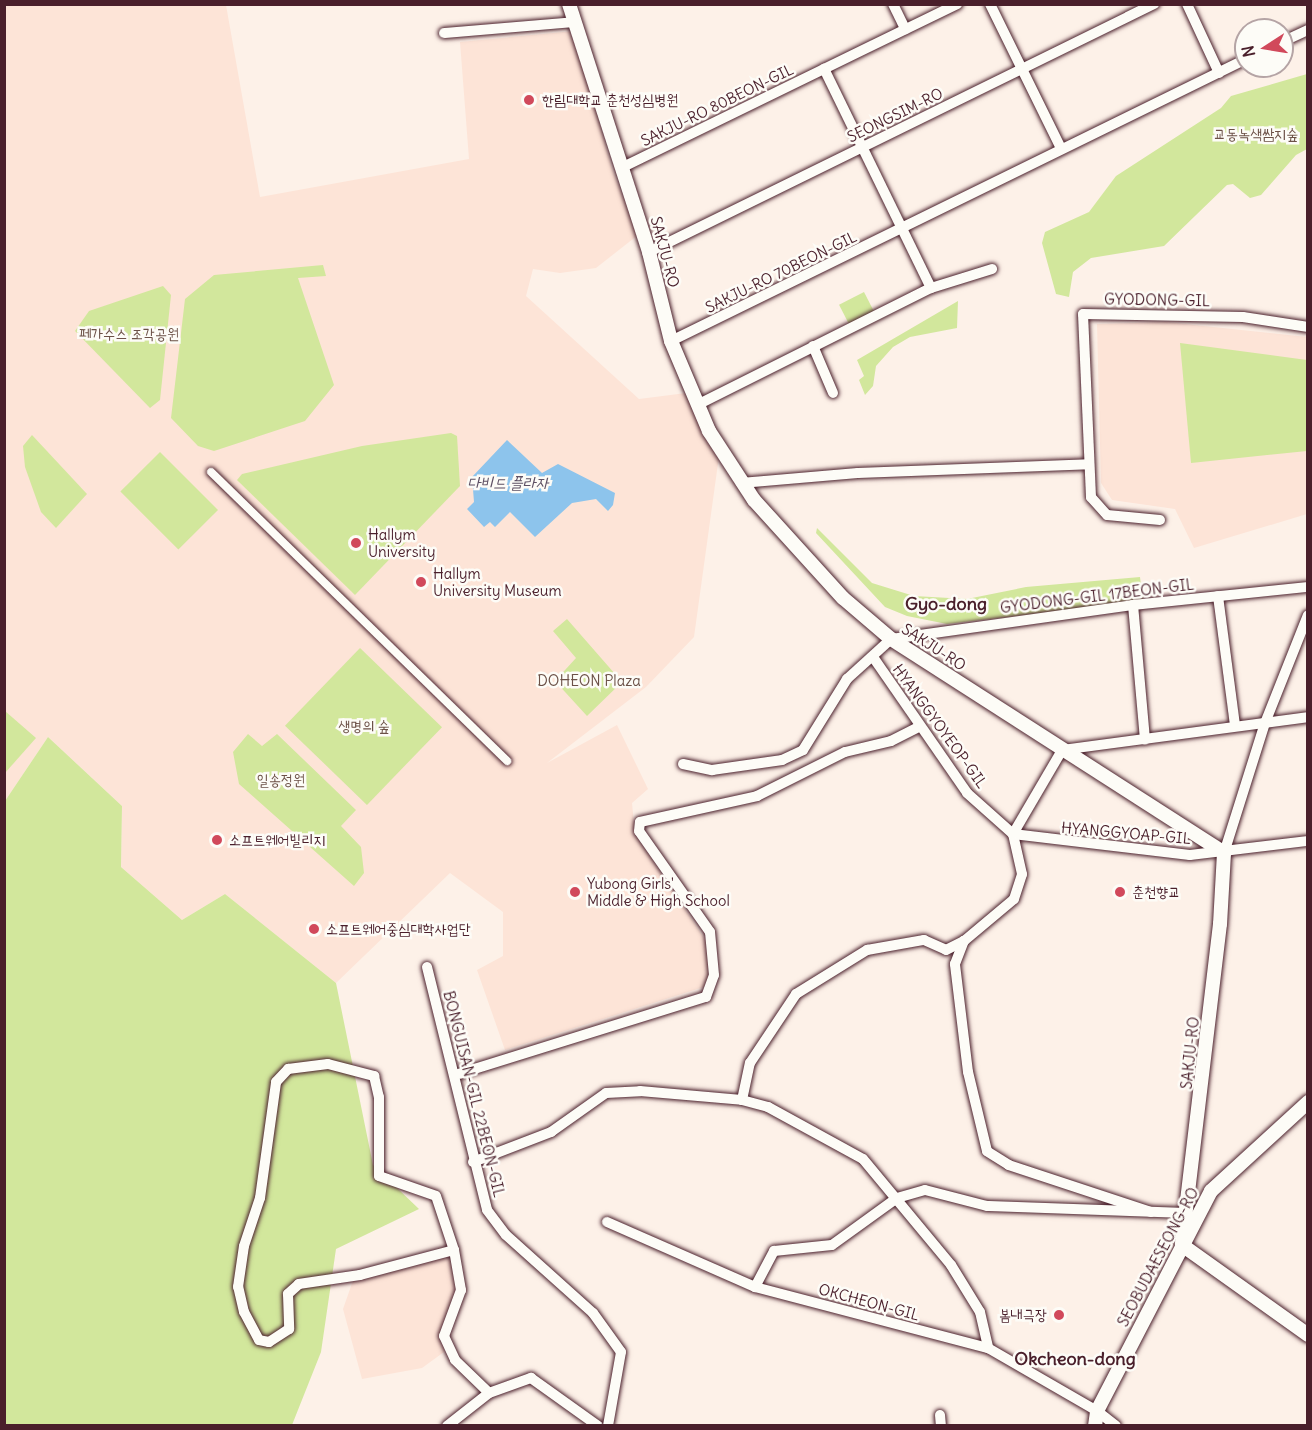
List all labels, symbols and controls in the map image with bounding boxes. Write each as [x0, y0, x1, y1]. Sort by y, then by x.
north arrow [1234, 18, 1294, 78]
text: N [1237, 44, 1259, 59]
street label: SAKJU-RO 80BEON-GIL [638, 60, 796, 150]
street label: SEONGSIM-RO [844, 84, 946, 146]
marker: 한림대학교 춘천성심병원 [520, 91, 538, 109]
place label: 한림대학교 춘천성심병원 [542, 91, 678, 109]
park label: 교동녹색쌈지숲 [1214, 125, 1298, 143]
street label: SAKJU-RO [647, 214, 683, 290]
street label: SAKJU-RO 70BEON-GIL [702, 228, 860, 316]
street label: GYODONG-GIL [1104, 290, 1210, 310]
park label: 페가수스 조각공원 [79, 325, 179, 343]
water label: 다비드 플라자 [467, 472, 549, 492]
place label: Hallym University [368, 525, 435, 560]
marker: Hallym University [349, 536, 363, 550]
place label: Hallym University Museum [433, 564, 562, 599]
marker: Hallym University Museum [414, 575, 428, 589]
street label: GYODONG-GIL 17BEON-GIL [999, 575, 1195, 617]
district label: Gyo-dong [905, 593, 987, 615]
street label: SAKJU-RO [899, 620, 969, 674]
street label: HYANGGYOYEOP-GIL [889, 661, 991, 791]
park label: DOHEON Plaza [537, 672, 641, 690]
park label: 생명의 숲 [338, 717, 390, 735]
park label: 일송정원 [257, 771, 305, 789]
street label: HYANGGYOAP-GIL [1060, 818, 1192, 848]
place label: 소프트웨어빌리지 [229, 831, 326, 849]
marker: 소프트웨어빌리지 [210, 833, 224, 847]
place label: Yubong Girls' Middle & High School [587, 874, 730, 909]
place label: 춘천향교 [1132, 883, 1180, 901]
marker: Yubong Girls' Middle & High School [568, 885, 582, 899]
marker: 춘천향교 [1113, 885, 1127, 899]
place label: 소프트웨어중심대학사업단 [326, 920, 471, 938]
marker: 소프트웨어중심대학사업단 [307, 922, 321, 936]
street label: BONGUISAN-GIL 22BEON-GIL [440, 989, 508, 1199]
street label: SAKJU-RO [1177, 1016, 1203, 1090]
street label: SEOBUDAESEONG-RO [1114, 1184, 1202, 1330]
street label: OKCHEON-GIL [817, 1280, 921, 1324]
place label: 봄내극장 [999, 1306, 1047, 1324]
marker: 봄내극장 [1052, 1308, 1066, 1322]
district label: Okcheon-dong [1014, 1348, 1136, 1370]

